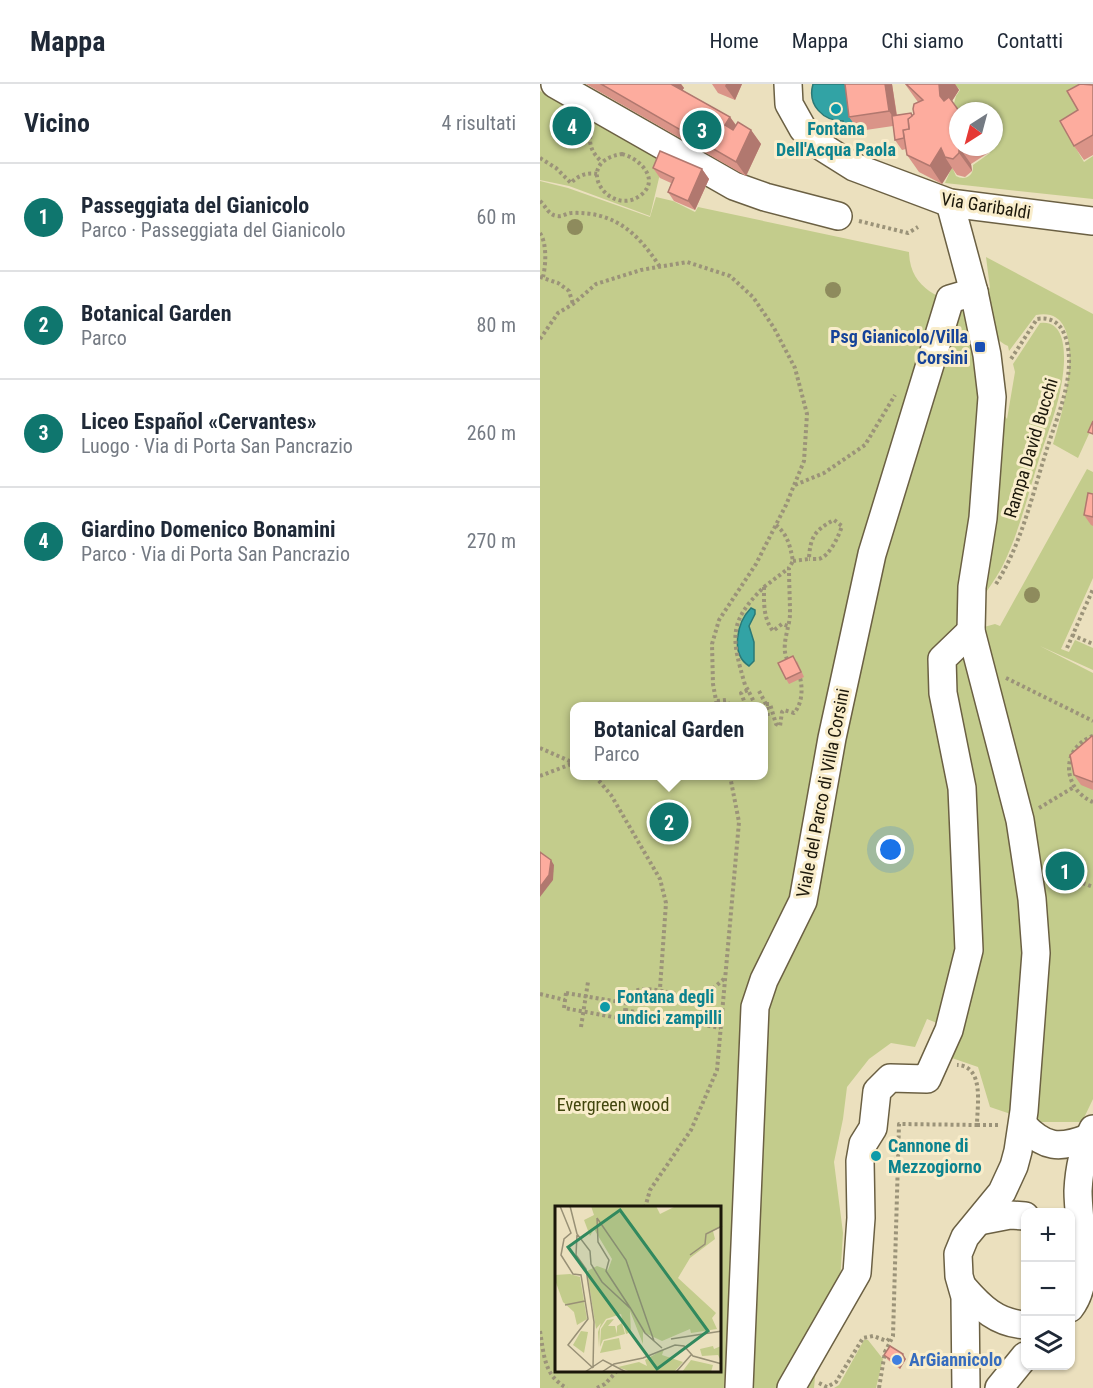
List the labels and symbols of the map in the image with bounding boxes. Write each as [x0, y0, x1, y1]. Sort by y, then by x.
marker: Fontana Dell'Acqua Paola [829, 102, 843, 116]
north arrow [949, 102, 1003, 156]
pin: 4 [552, 104, 591, 148]
pin: 3 [682, 108, 722, 152]
place label: Fontana Dell'Acqua Paola [776, 118, 896, 160]
street label: Via Garibaldi [940, 188, 1032, 223]
place label: Psg Gianicolo/Villa Corsini [830, 326, 968, 368]
marker: Psg Gianicolo/Villa Corsini [973, 340, 987, 354]
street label: Rampa David Bucchi [999, 375, 1062, 520]
street label: Viale del Parco di Villa Corsini [792, 686, 853, 899]
pin: 2 [650, 800, 688, 844]
your location [876, 835, 905, 864]
pin: 1 [1046, 848, 1084, 894]
place label: Fontana degli undici zampilli [617, 986, 722, 1028]
marker: Fontana degli undici zampilli [598, 1000, 612, 1014]
park label: Evergreen wood [557, 1094, 669, 1115]
place label: Cannone di Mezzogiorno [888, 1135, 982, 1177]
marker: Cannone di Mezzogiorno [869, 1149, 883, 1163]
inset map [555, 1206, 722, 1373]
place label: ArGiannicolo [909, 1349, 1002, 1370]
marker: ArGiannicolo [890, 1353, 904, 1367]

